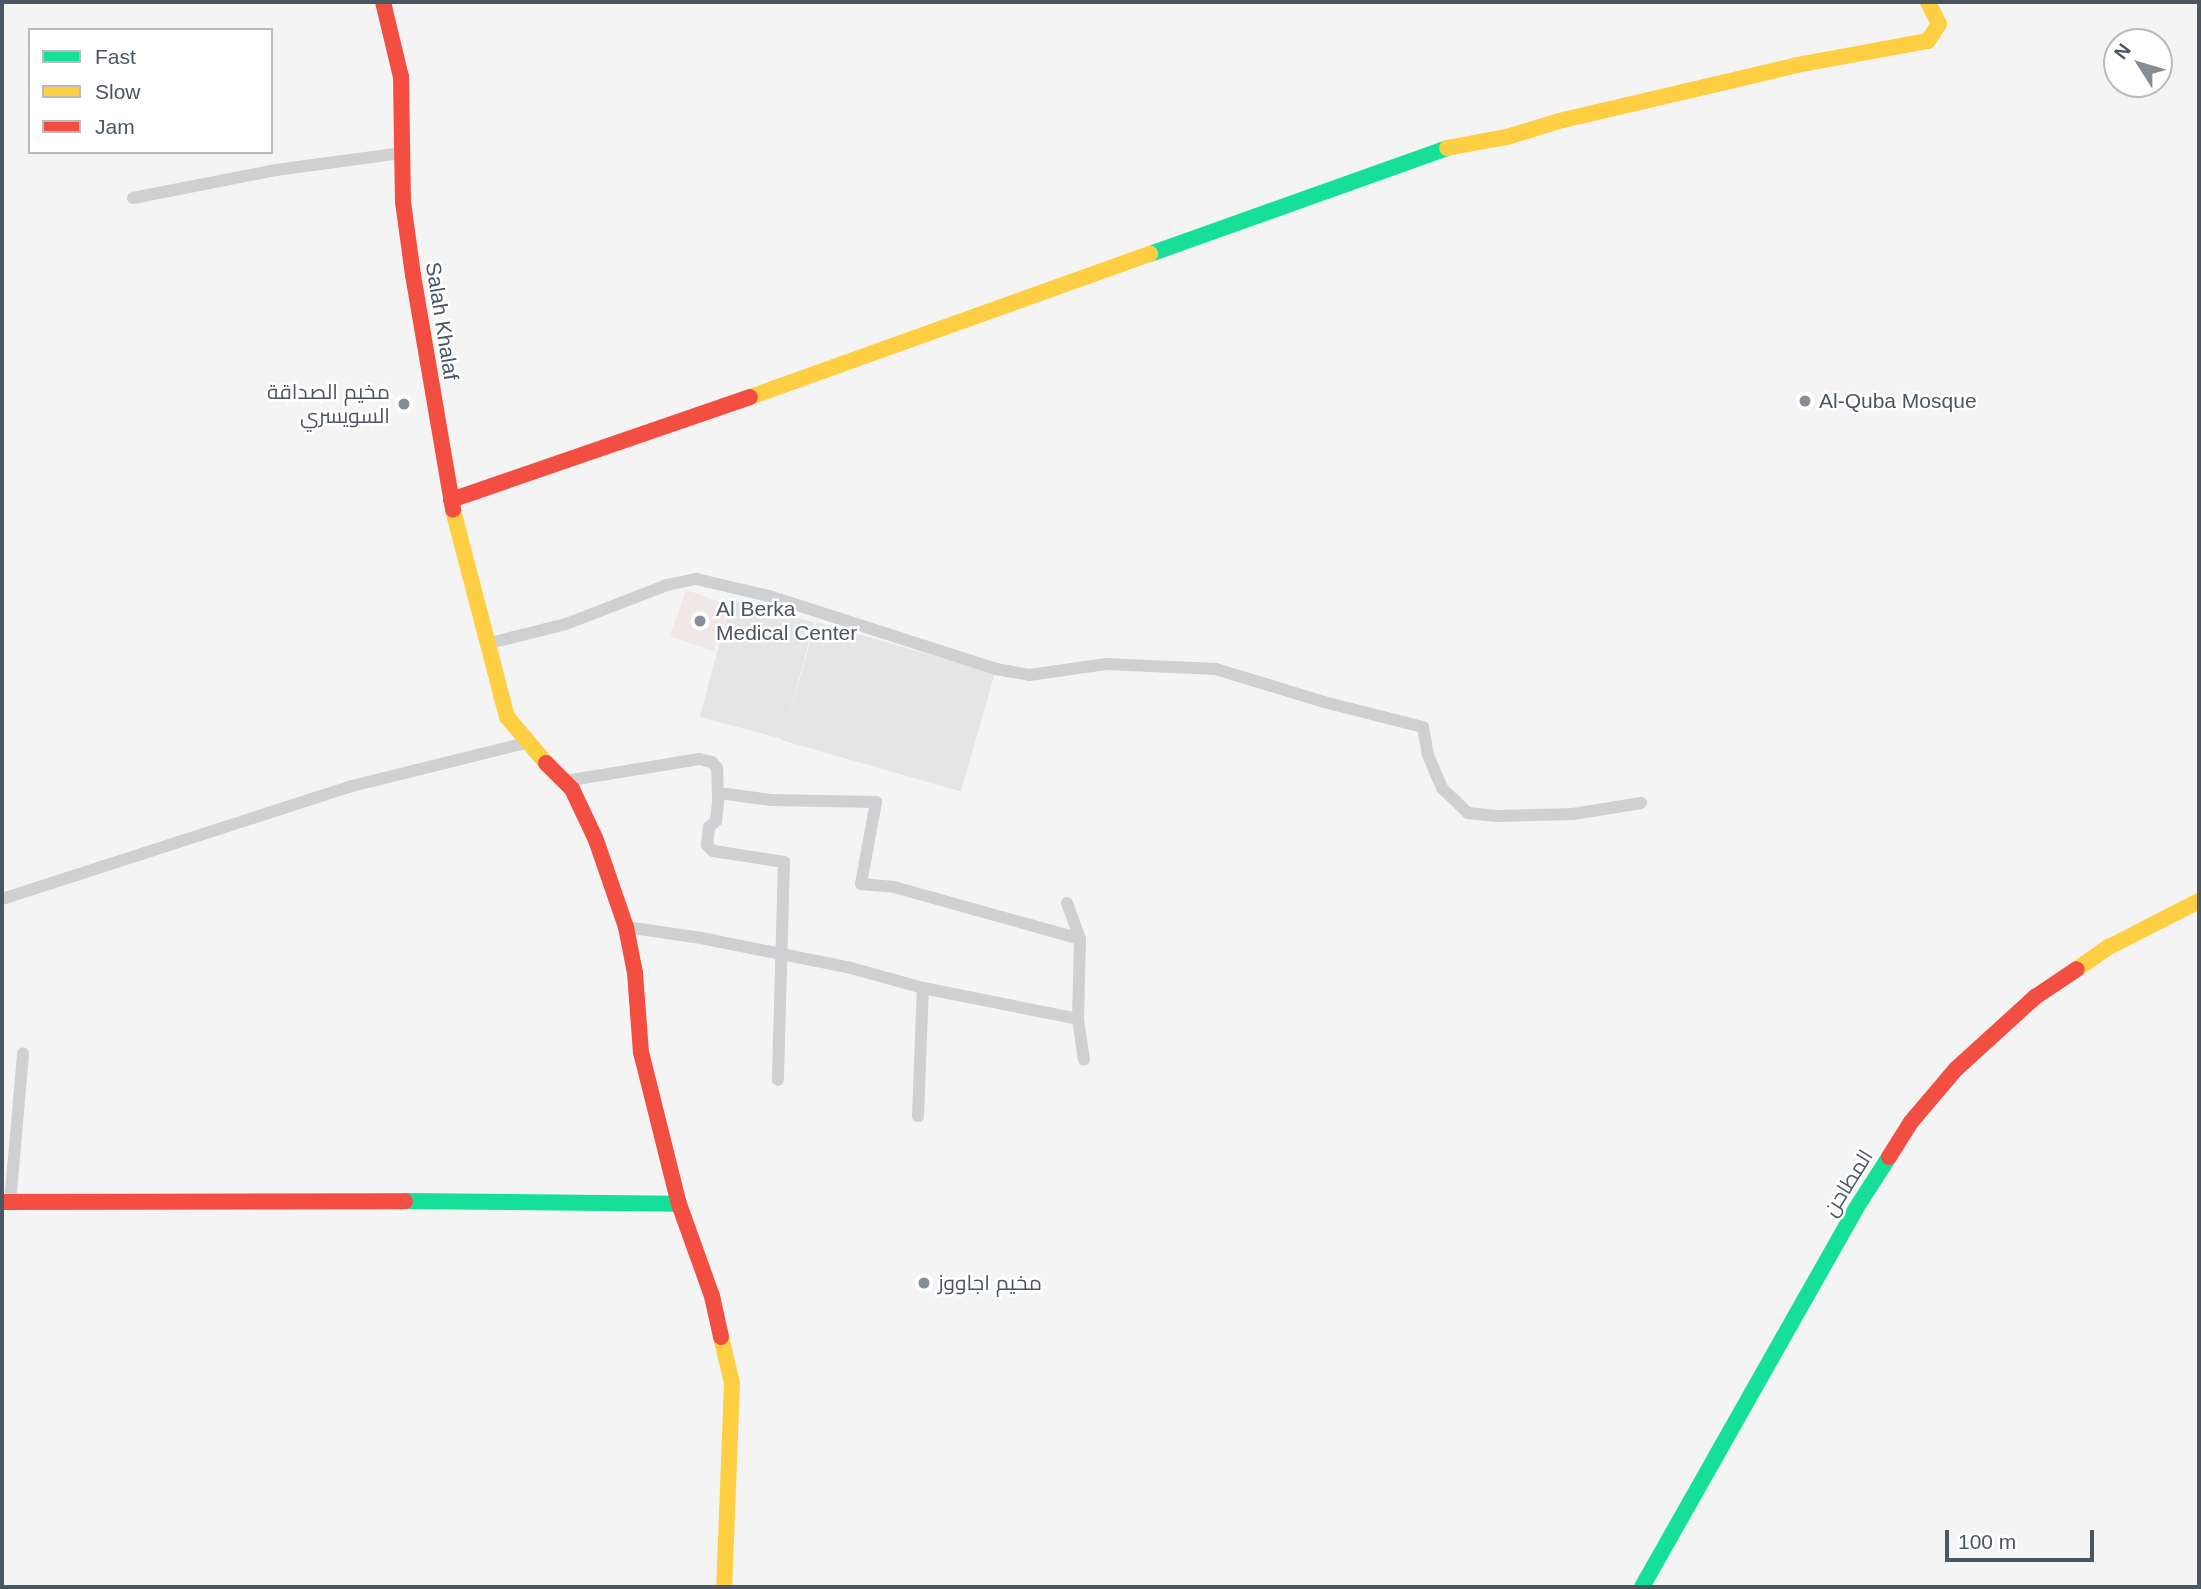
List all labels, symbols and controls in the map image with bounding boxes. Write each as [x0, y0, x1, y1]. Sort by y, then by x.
legend [28, 28, 273, 154]
north arrow [2103, 28, 2173, 98]
text: N [2110, 39, 2135, 63]
text: Fast [95, 45, 136, 68]
text: Slow [95, 80, 141, 103]
text: Jam [95, 115, 135, 138]
street label: Salah Khalaf [420, 260, 464, 382]
place label: مخيم الصداقة السويسري [267, 379, 390, 429]
place label: Al-Quba Mosque [1819, 388, 1977, 414]
marker: Al-Quba Mosque [1797, 393, 1813, 409]
marker: مخيم الصداقة السويسري [396, 396, 412, 412]
place label: Al Berka Medical Center [716, 596, 857, 646]
marker: Al Berka Medical Center [690, 611, 710, 631]
street label: المطاحن [1818, 1145, 1878, 1221]
place label: مخيم اجاووز [938, 1270, 1042, 1296]
marker: مخيم اجاووز [916, 1275, 932, 1291]
scale bar [1949, 1516, 2098, 1560]
text: 100 m [1958, 1530, 2016, 1553]

